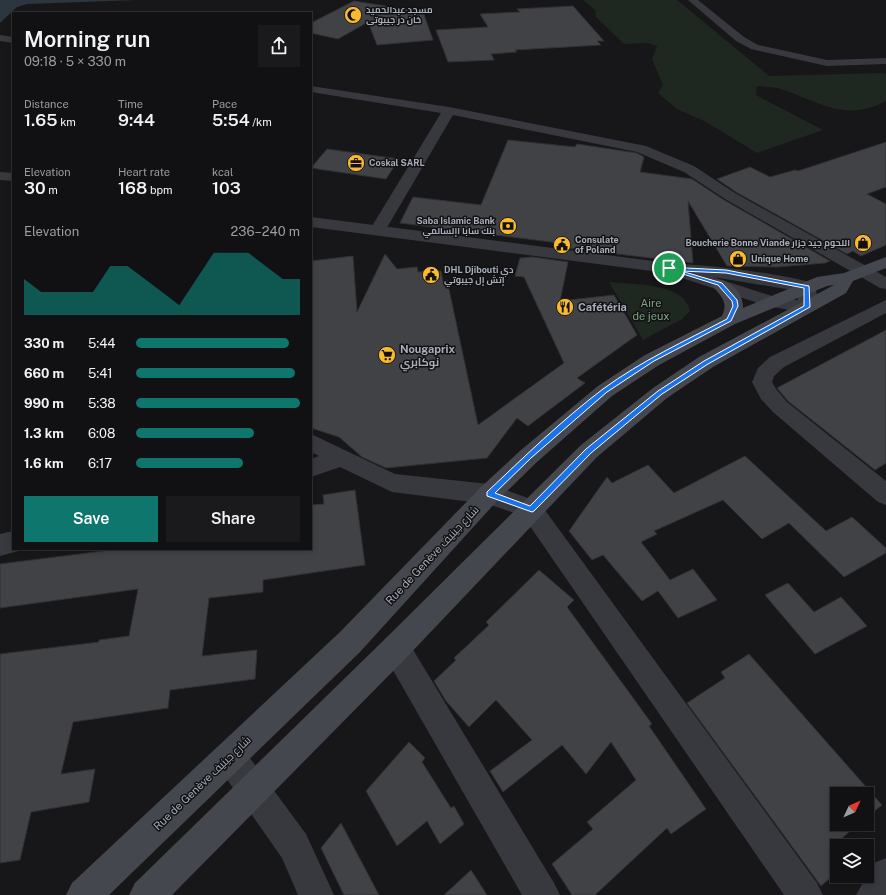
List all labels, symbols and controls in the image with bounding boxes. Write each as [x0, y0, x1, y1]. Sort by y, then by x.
place label: مسجد عبدالحمید خان در جیبوتی [366, 4, 433, 26]
mosque icon: مسجد عبدالحمید خان در جیبوتی [343, 5, 363, 25]
button: share [258, 25, 300, 67]
text: Morning run [24, 26, 150, 52]
text: 09:18 · 5 × 330 m [24, 54, 126, 69]
text: Distance [24, 98, 69, 110]
text: Time [118, 98, 143, 110]
text: Pace [212, 98, 237, 110]
text: 1.65 [24, 110, 58, 130]
text: 9:44 [118, 110, 155, 130]
text: 5:54 [212, 110, 250, 130]
text: km [58, 116, 76, 128]
text: /km [250, 116, 272, 128]
office icon: Coskal SARL [346, 153, 366, 173]
place label: Coskal SARL [369, 157, 425, 168]
text: Elevation [24, 166, 71, 178]
text: Heart rate [118, 166, 170, 178]
text: kcal [212, 166, 233, 178]
text: 30 [24, 178, 46, 198]
text: 168 [118, 178, 147, 198]
text: 103 [212, 178, 241, 198]
text: m [46, 184, 58, 196]
text: bpm [147, 184, 173, 196]
place label: Saba Islamic Bank بنك سابا اإلسالمي [416, 215, 496, 239]
bank icon: Saba Islamic Bank بنك سابا اإلسالمي [498, 216, 518, 236]
text: Elevation [24, 224, 79, 239]
text: 236–240 m [231, 224, 300, 239]
shop icon: Boucherie Bonne Viande اللحوم جيد جزار [853, 233, 873, 253]
place label: Consulate of Poland [575, 234, 619, 255]
public building icon: Consulate of Poland [552, 235, 572, 255]
place label: Boucherie Bonne Viande اللحوم جيد جزار [685, 237, 850, 249]
shop icon: Unique Home [728, 249, 748, 269]
pin [652, 251, 686, 285]
place label: Unique Home [751, 253, 809, 264]
icon: arrive [658, 257, 680, 279]
place label: DHL Djibouti دي إتش إل جيبوتي [444, 264, 514, 288]
public building icon: DHL Djibouti دي إتش إل جيبوتي [421, 265, 441, 285]
restaurant icon: Cafétéria [555, 297, 575, 317]
park label: Aire de jeux [632, 297, 670, 322]
place label: Cafétéria [578, 301, 627, 313]
text: 330 m [24, 336, 64, 351]
text: 5:44 [88, 336, 116, 351]
place label: Nougaprix نوكابري [400, 343, 455, 372]
supermarket icon: Nougaprix نوكابري [377, 345, 397, 365]
text: 660 m [24, 366, 64, 381]
text: 5:41 [88, 366, 113, 381]
text: 990 m [24, 396, 64, 411]
text: 5:38 [88, 396, 116, 411]
text: 1.3 km [24, 426, 64, 441]
text: 6:08 [88, 426, 115, 441]
text: 1.6 km [24, 456, 64, 471]
text: 6:17 [88, 456, 112, 471]
button: Save [24, 496, 158, 542]
button: Share [166, 496, 300, 542]
street label: Rue de Genève شارع جينيف [383, 503, 482, 608]
street label: Rue de Genève شارع جينيف [151, 733, 254, 834]
north arrow [830, 787, 874, 831]
map controls [830, 787, 874, 883]
button: layers [830, 839, 874, 883]

